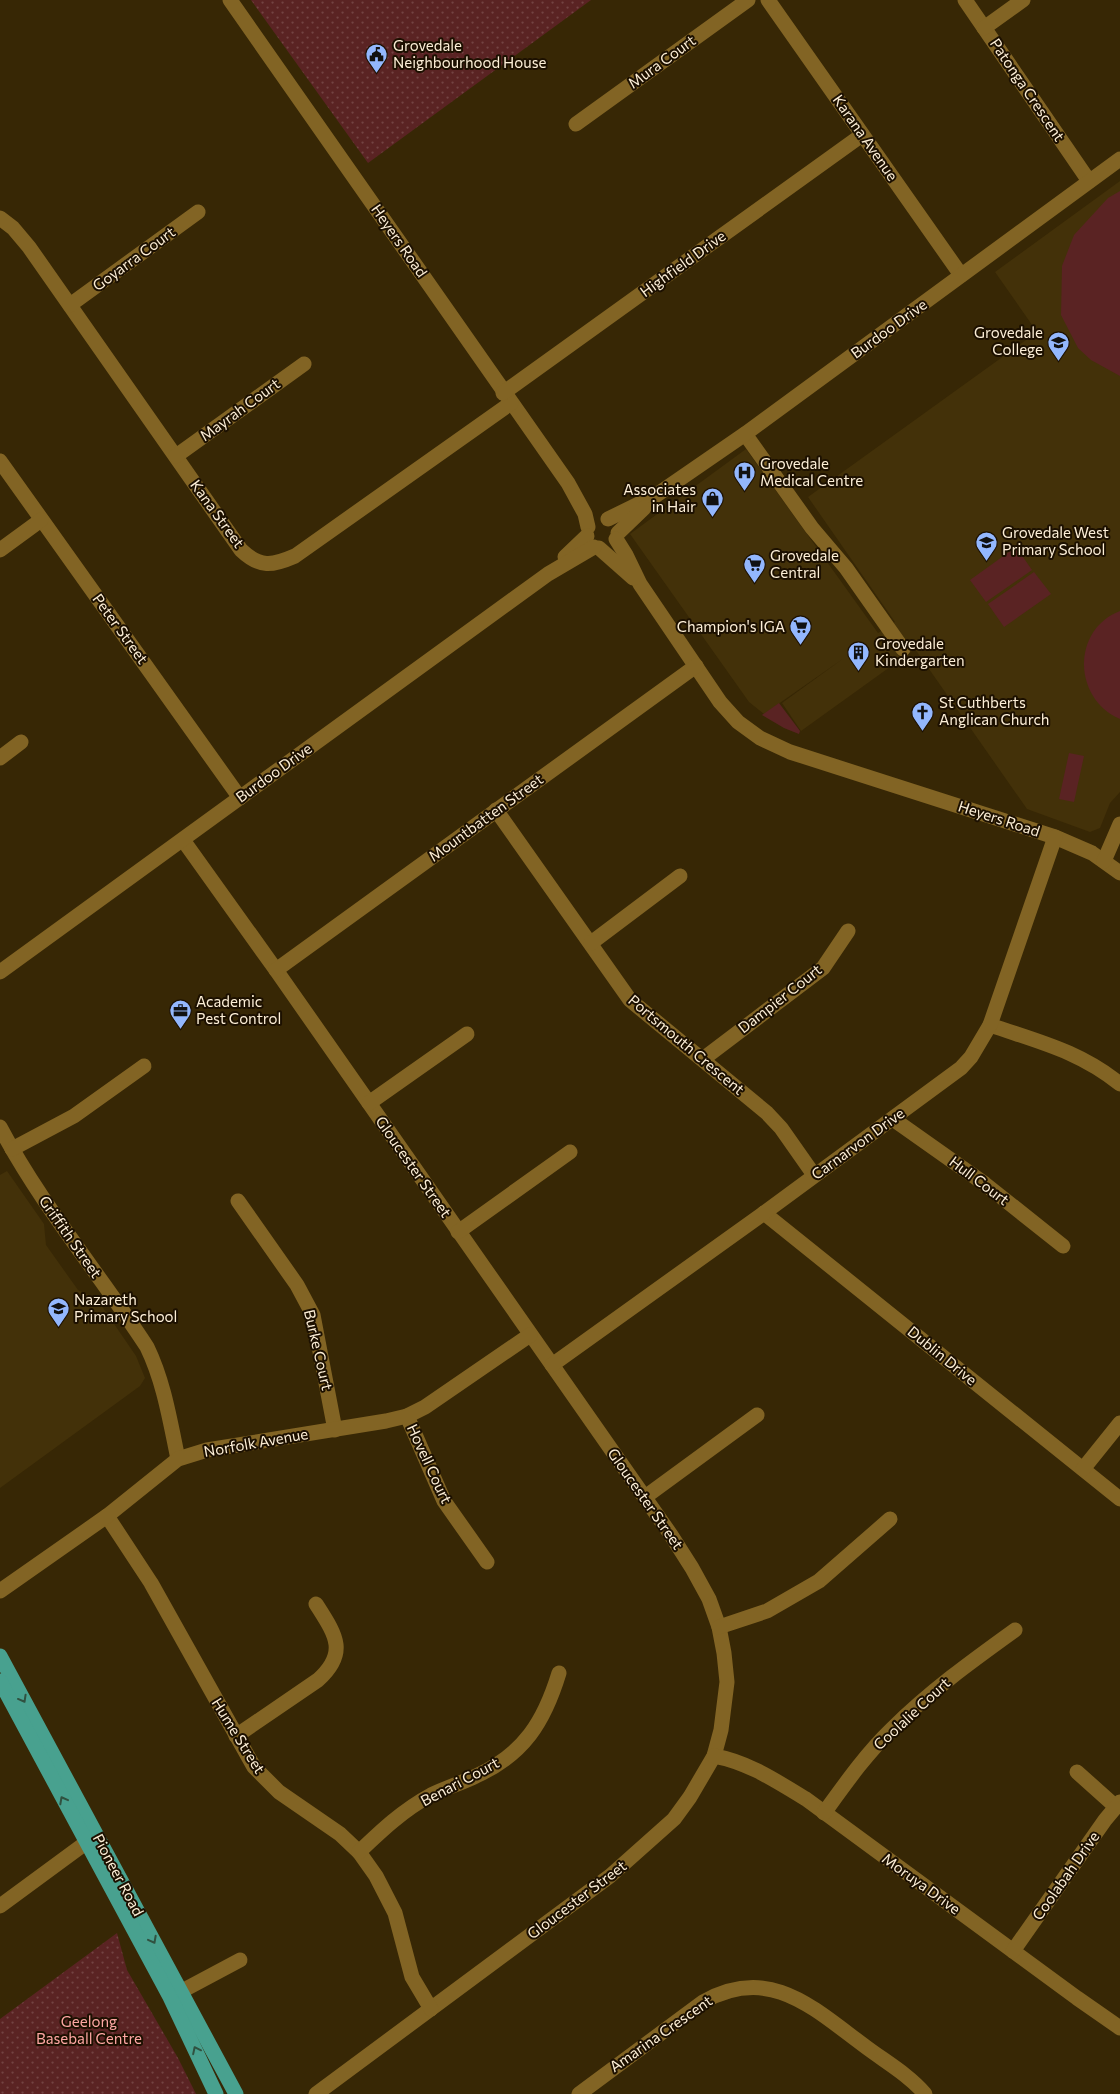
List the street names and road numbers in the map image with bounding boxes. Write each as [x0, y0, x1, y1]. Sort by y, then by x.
street label: Mura Court [624, 31, 699, 92]
street label: Patonga Crescent [987, 34, 1069, 144]
street label: Karana Avenue [830, 91, 902, 184]
street label: Heyers Road [368, 201, 432, 280]
street label: Goyarra Court [89, 222, 178, 294]
street label: Highfield Drive [636, 226, 729, 300]
street label: Burdoo Drive [847, 295, 930, 362]
street label: Mayrah Court [196, 374, 283, 444]
street label: Kana Street [187, 476, 248, 551]
street label: Peter Street [89, 590, 152, 667]
street label: Burdoo Drive [232, 739, 315, 806]
street label: Mountbatten Street [425, 770, 546, 865]
street label: Heyers Road [956, 796, 1042, 840]
street label: Dampier Court [734, 960, 825, 1036]
street label: Portsmouth Crescent [625, 990, 748, 1098]
street label: Carnarvon Drive [807, 1103, 908, 1183]
street label: Gloucester Street [372, 1112, 455, 1221]
street label: Hull Court [946, 1152, 1013, 1208]
street label: Griffith Street [36, 1192, 106, 1281]
street label: Burke Court [301, 1308, 337, 1392]
street label: Dublin Drive [904, 1322, 981, 1389]
street label: Hovell Court [404, 1421, 456, 1506]
street label: Norfolk Avenue [202, 1424, 309, 1460]
street label: Gloucester Street [604, 1444, 687, 1553]
street label: Coolalie Court [869, 1673, 953, 1753]
street label: Hume Street [208, 1694, 269, 1777]
street label: Benari Court [417, 1753, 502, 1809]
street label: Coolabah Drive [1028, 1827, 1103, 1923]
street label: Pioneer Road [90, 1830, 148, 1919]
street label: Moruya Drive [879, 1849, 964, 1918]
street label: Gloucester Street [523, 1856, 630, 1942]
street label: Amarina Crescent [606, 1991, 715, 2075]

